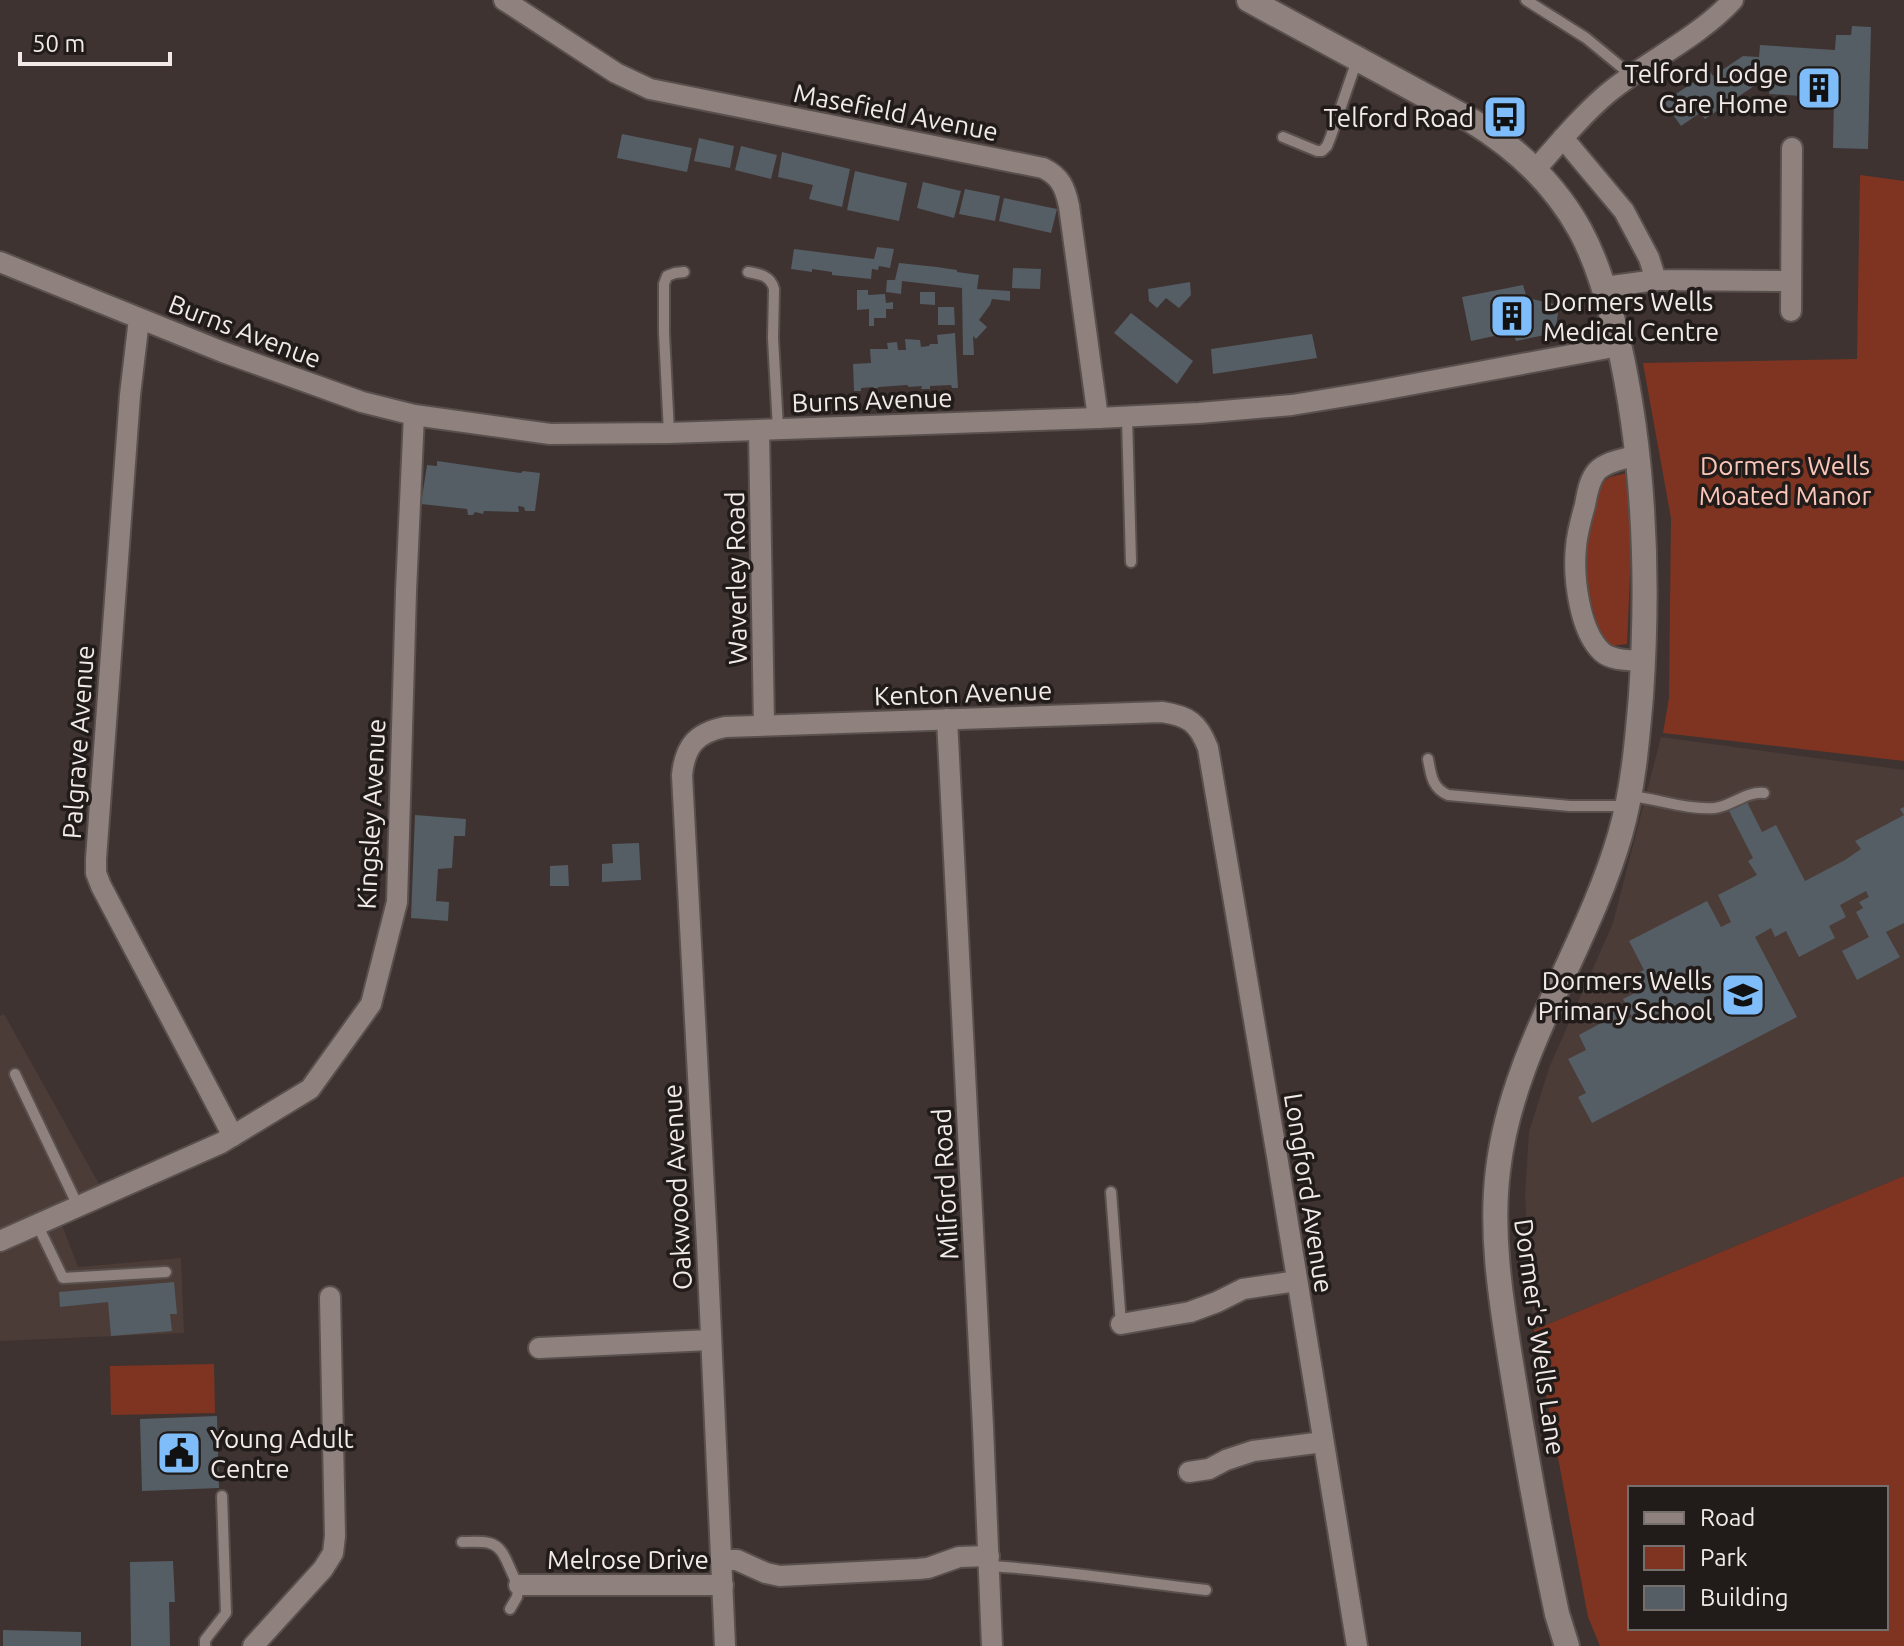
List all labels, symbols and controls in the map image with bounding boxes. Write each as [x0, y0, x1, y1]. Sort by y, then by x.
scale bar [20, 16, 170, 66]
text: 50 m [32, 30, 85, 57]
place label: Telford Lodge Care Home [1625, 59, 1788, 118]
building icon: Telford Lodge Care Home [1795, 64, 1843, 112]
street label: Masefield Avenue [791, 78, 1001, 146]
bus stop icon: Telford Road [1481, 93, 1529, 141]
place label: Telford Road [1324, 103, 1474, 132]
place label: Dormers Wells Medical Centre [1543, 287, 1719, 346]
street label: Burns Avenue [165, 289, 325, 373]
building icon: Dormers Wells Medical Centre [1488, 292, 1536, 340]
street label: Burns Avenue [791, 383, 953, 417]
park label: Dormers Wells Moated Manor [1699, 451, 1872, 510]
street label: Waverley Road [720, 491, 752, 665]
street label: Palgrave Avenue [57, 644, 99, 840]
street label: Kenton Avenue [873, 675, 1053, 711]
street label: Kingsley Avenue [352, 718, 390, 910]
place label: Dormers Wells Primary School [1538, 966, 1712, 1025]
school or university icon: Dormers Wells Primary School [1719, 971, 1767, 1019]
street label: Oakwood Avenue [657, 1083, 697, 1291]
street label: Longford Avenue [1279, 1091, 1339, 1295]
street label: Milford Road [927, 1107, 963, 1261]
street label: Dormer's Wells Lane [1509, 1217, 1571, 1457]
place label: Young Adult Centre [210, 1424, 354, 1483]
public building icon: Young Adult Centre [155, 1429, 203, 1477]
legend [1628, 1486, 1888, 1630]
text: Road [1700, 1504, 1755, 1531]
text: Park [1700, 1544, 1748, 1571]
street label: Melrose Drive [547, 1545, 709, 1574]
text: Building [1700, 1584, 1788, 1611]

